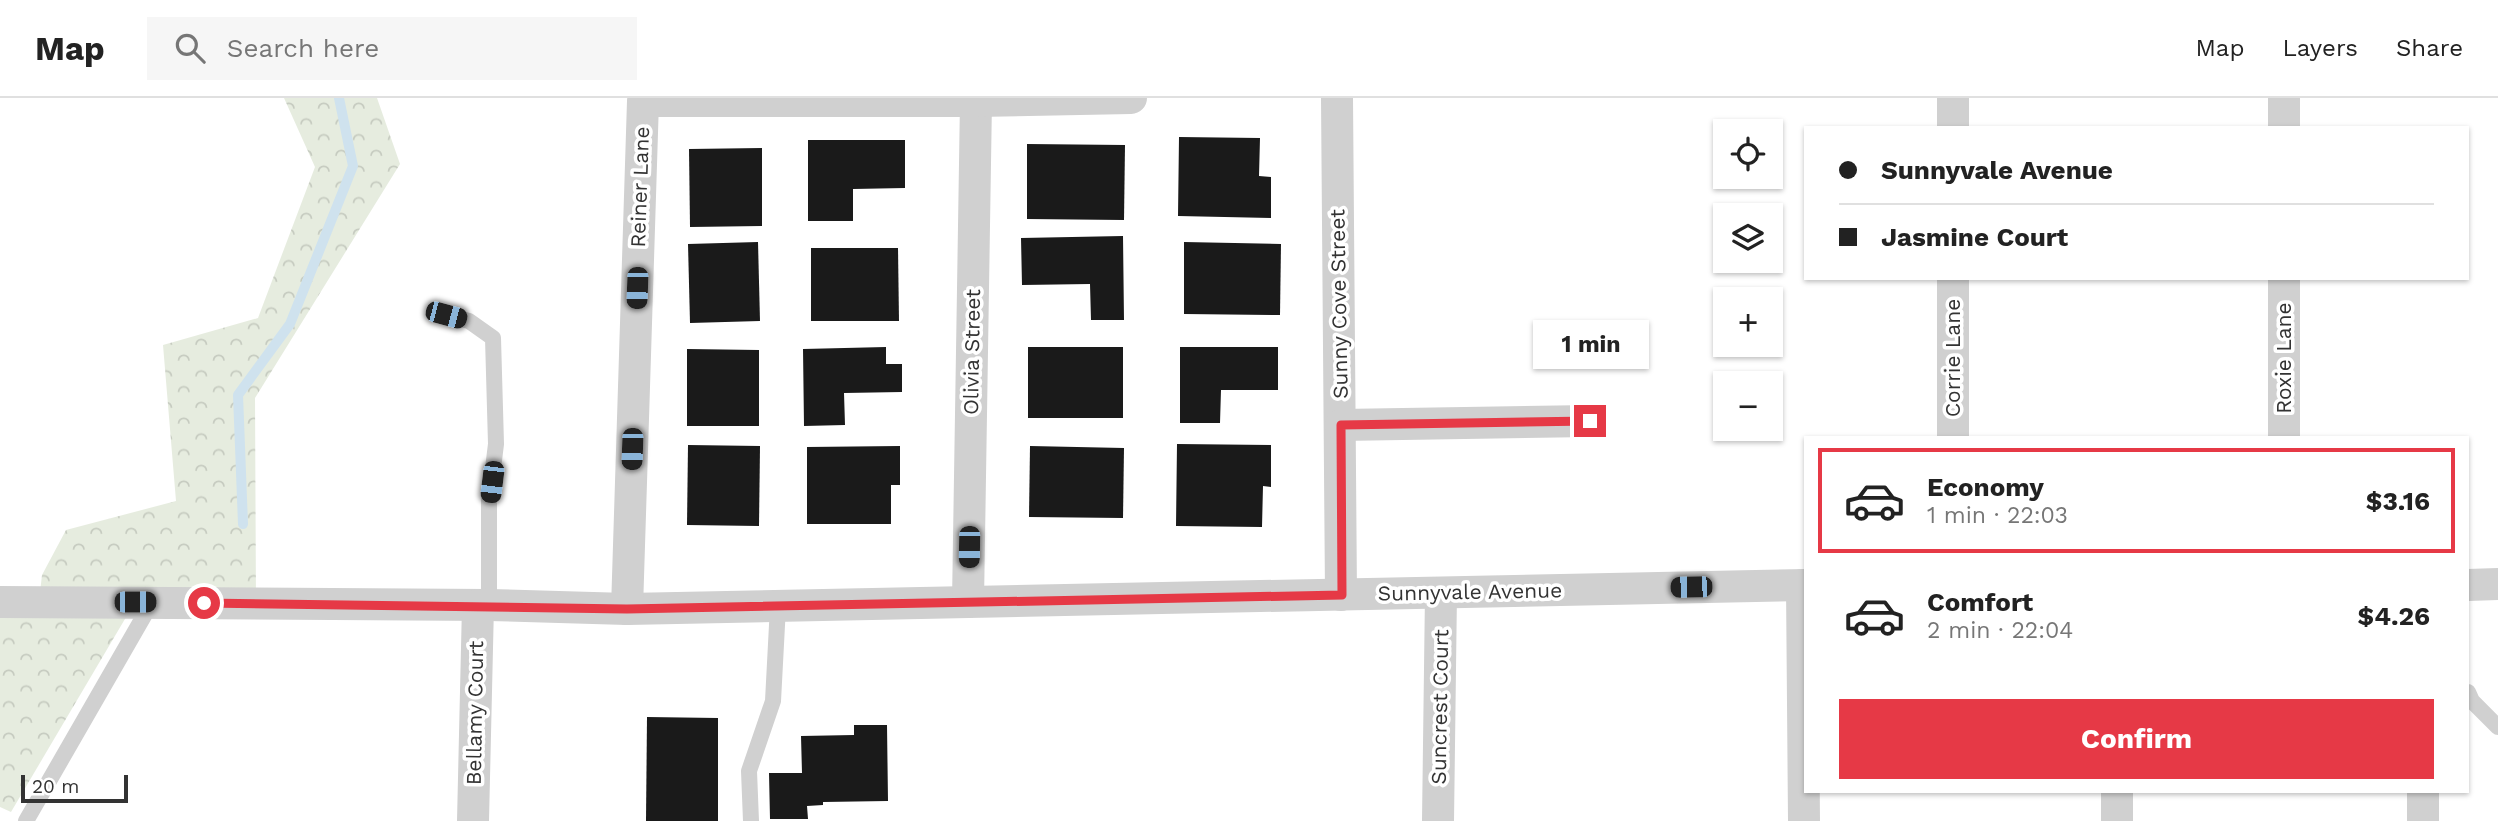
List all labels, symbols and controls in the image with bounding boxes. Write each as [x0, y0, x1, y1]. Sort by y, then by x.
search box [147, 17, 637, 80]
text: Map [35, 29, 105, 68]
icon: search [171, 29, 209, 67]
text: Search here [227, 33, 379, 63]
text: Map [2196, 34, 2244, 62]
text: Layers [2282, 34, 2358, 62]
text: Share [2396, 34, 2463, 62]
map controls [1713, 119, 1783, 441]
button: locate [1713, 119, 1783, 189]
street label: Reiner Lane [625, 126, 654, 248]
text: Sunnyvale Avenue [1881, 155, 2113, 185]
button: layers [1713, 203, 1783, 273]
street label: Sunny Cove Street [1324, 209, 1353, 399]
text: Jasmine Court [1881, 222, 2068, 252]
car [626, 267, 649, 309]
button: + [1713, 287, 1783, 357]
street label: Olivia Street [958, 289, 985, 415]
car [423, 299, 470, 331]
street label: Corrie Lane [1940, 299, 1965, 417]
street label: Roxie Lane [2271, 302, 2296, 414]
callout: 1 min [1532, 320, 1648, 368]
text: 1 min [1561, 331, 1621, 358]
button: − [1713, 371, 1783, 441]
route end [1574, 405, 1606, 437]
car [621, 428, 644, 470]
car [480, 460, 505, 504]
icon: car [1843, 469, 1906, 532]
text: Economy [1927, 472, 2044, 502]
text: $3.16 [2366, 486, 2430, 516]
text: 1 min · 22:03 [1927, 502, 2068, 529]
car [959, 526, 980, 568]
car [1670, 576, 1713, 598]
street label: Sunnyvale Avenue [1378, 577, 1562, 606]
icon: car [1843, 584, 1906, 647]
route start [188, 587, 220, 619]
text: Comfort [1927, 587, 2033, 617]
car [115, 592, 157, 613]
text: $4.26 [2358, 601, 2430, 631]
text: 2 min · 22:04 [1927, 617, 2073, 644]
street label: Suncrest Court [1426, 629, 1453, 785]
street label: Bellamy Court [461, 640, 488, 785]
button: Confirm [1839, 699, 2434, 779]
scale bar [21, 772, 128, 804]
text: 20 m [32, 775, 79, 798]

